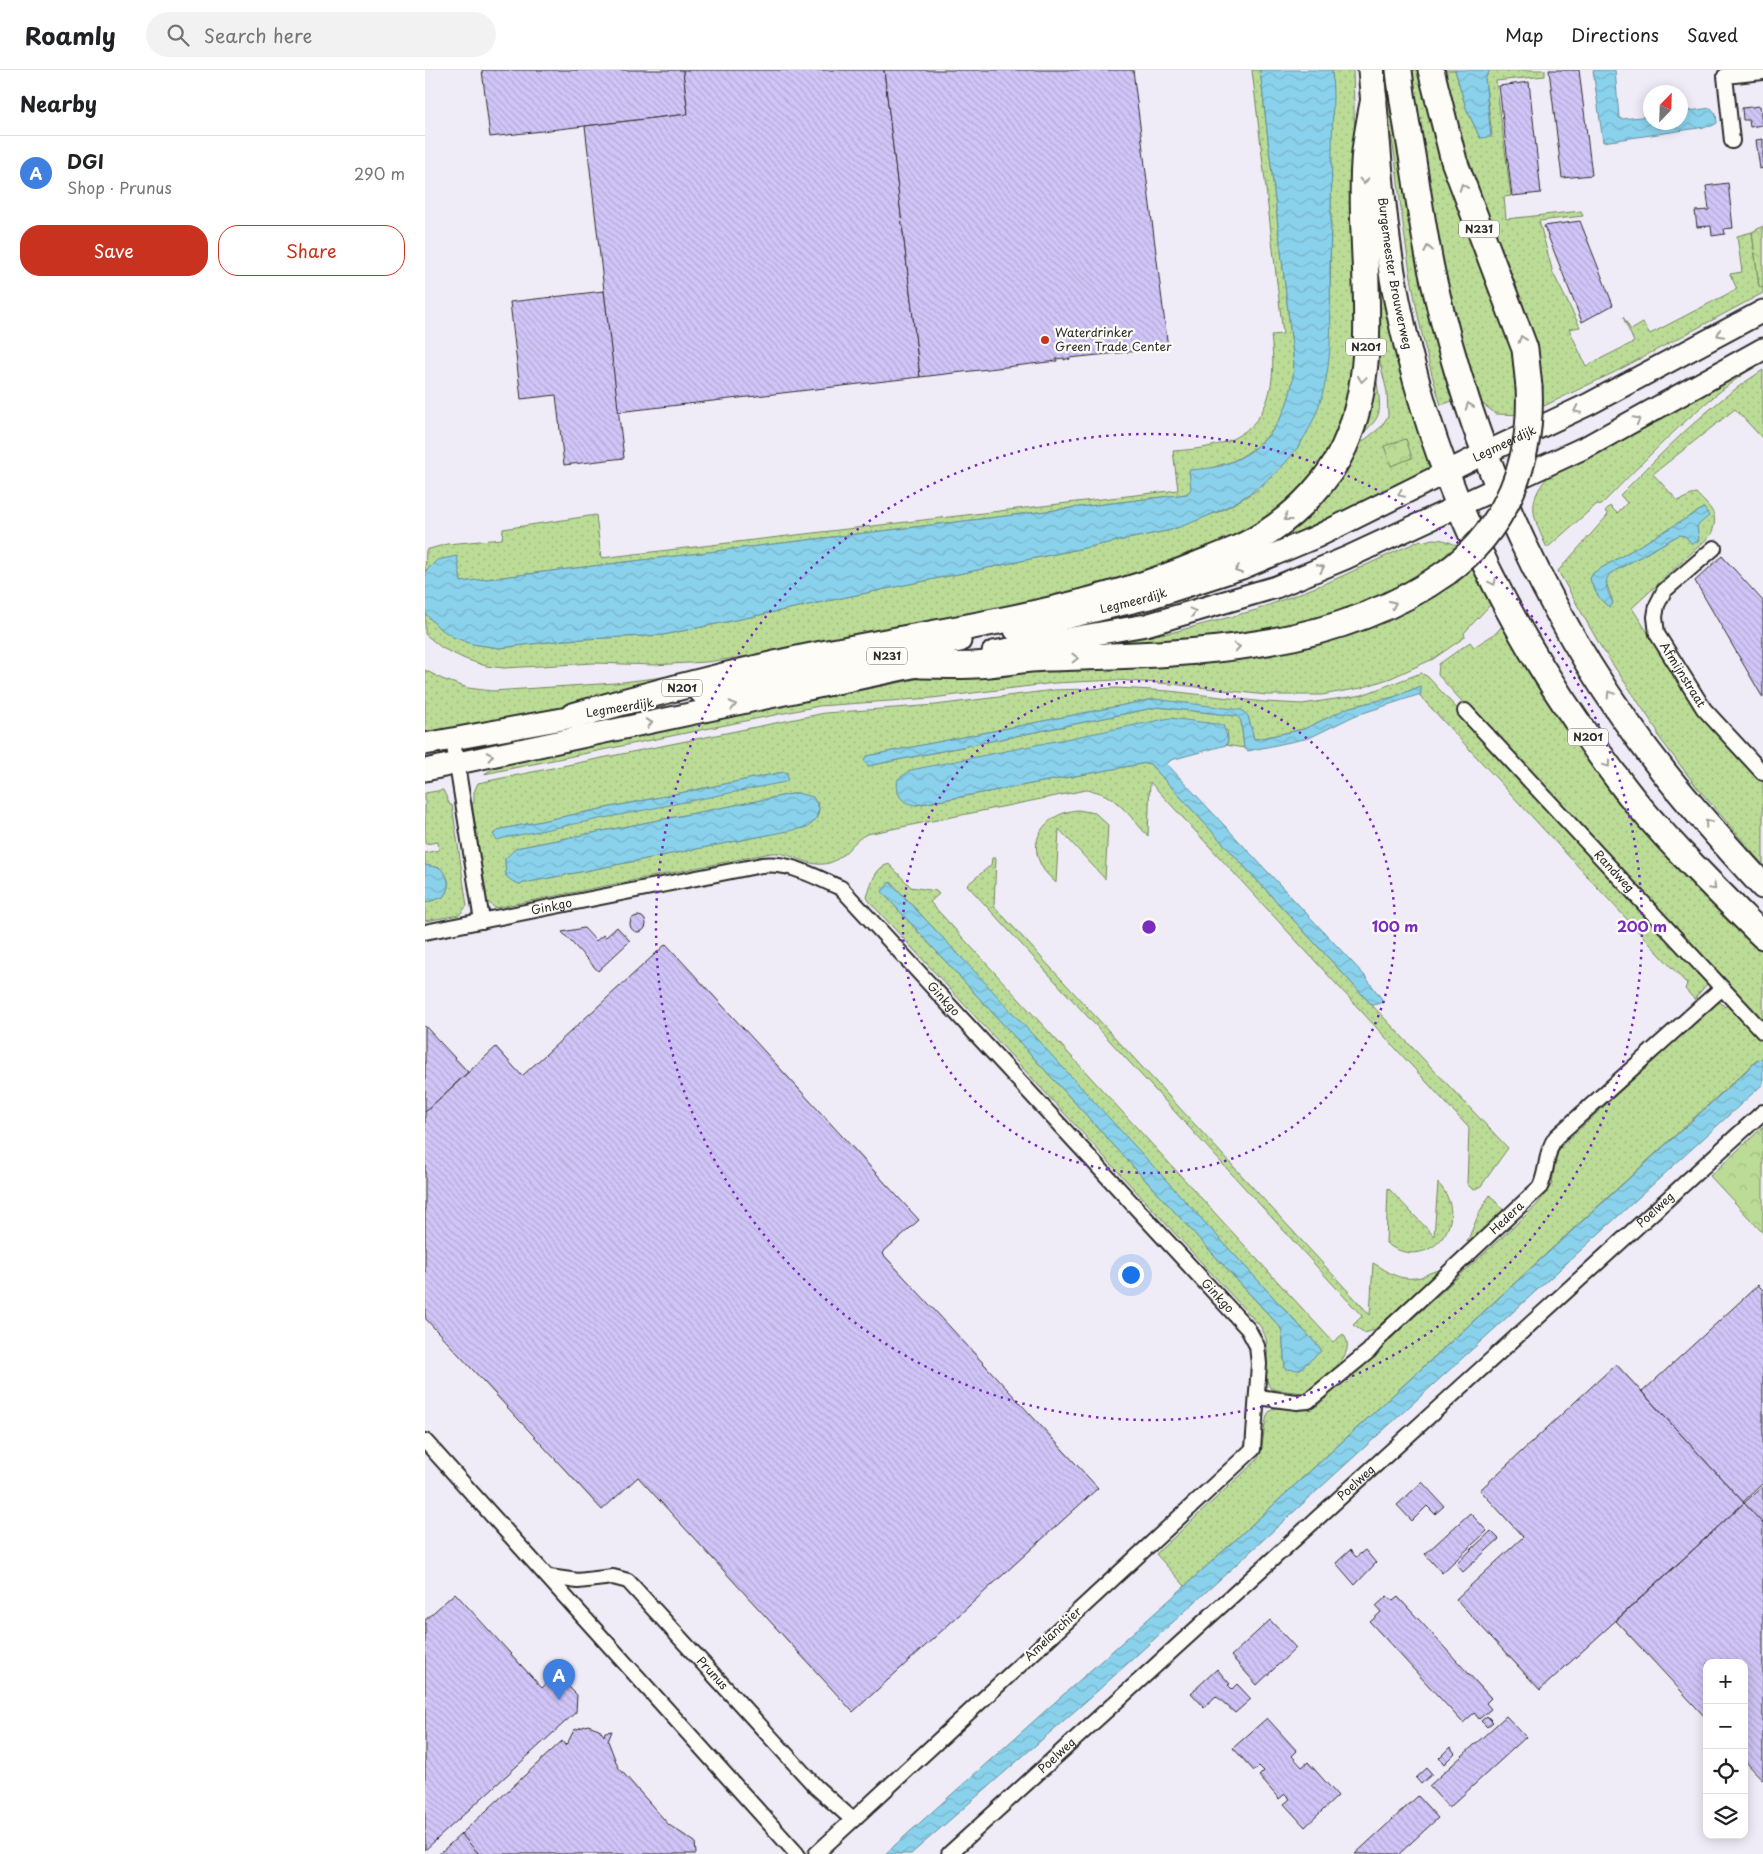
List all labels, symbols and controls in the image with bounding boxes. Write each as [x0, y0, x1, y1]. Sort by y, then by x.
search box [146, 12, 496, 57]
text: Roamly [25, 17, 116, 53]
icon: search [164, 21, 192, 49]
text: Search here [204, 21, 312, 49]
text: Map [1505, 21, 1543, 48]
text: Directions [1571, 21, 1659, 48]
text: Saved [1687, 21, 1738, 48]
north arrow [1643, 85, 1688, 130]
text: Nearby [20, 87, 97, 119]
text: DGI [67, 147, 104, 175]
text: A [30, 161, 42, 185]
text: 290 m [354, 161, 405, 185]
text: Shop · Prunus [67, 175, 172, 199]
one-way arrow [1359, 178, 1369, 186]
one-way arrow [1459, 184, 1469, 192]
street label: Burgemeester Brouwerweg [1374, 196, 1418, 351]
road number: N231 [1459, 220, 1499, 238]
button: Save [20, 225, 208, 276]
button: Share [218, 225, 405, 276]
one-way arrow [1423, 245, 1433, 254]
place label: Waterdrinker Green Trade Center [1055, 323, 1172, 355]
one-way arrow [1716, 328, 1725, 338]
marker: Waterdrinker Green Trade Center [1039, 334, 1051, 346]
one-way arrow [1518, 335, 1528, 344]
road number: N201 [1346, 338, 1386, 356]
one-way arrow [1357, 374, 1367, 383]
one-way arrow [1465, 403, 1475, 411]
one-way arrow [1573, 404, 1582, 414]
one-way arrow [1631, 416, 1640, 426]
street label: Legmeerdijk [1469, 420, 1539, 466]
one-way arrow [1397, 488, 1406, 499]
one-way arrow [1284, 512, 1293, 520]
one-way arrow [1234, 563, 1243, 574]
one-way arrow [1316, 564, 1325, 574]
one-way arrow [1487, 577, 1497, 586]
street label: Legmeerdijk [1098, 583, 1169, 617]
one-way arrow [1388, 599, 1397, 610]
one-way arrow [1189, 607, 1197, 618]
street label: Afmijnstraat [1656, 638, 1711, 711]
one-way arrow [1233, 642, 1241, 653]
road number: N231 [867, 648, 907, 664]
one-way arrow [1072, 653, 1079, 663]
road number: N201 [662, 680, 702, 696]
one-way arrow [1607, 690, 1616, 700]
street label: Legmeerdijk [585, 693, 655, 721]
one-way arrow [729, 700, 738, 711]
one-way arrow [644, 718, 653, 728]
road number: N201 [1568, 729, 1608, 746]
one-way arrow [485, 751, 494, 762]
one-way arrow [1601, 758, 1610, 768]
one-way arrow [1705, 820, 1714, 829]
street label: Randweg [1590, 846, 1639, 896]
one-way arrow [1708, 881, 1717, 890]
street label: Ginkgo [529, 893, 574, 919]
text: 100 m [1372, 914, 1418, 937]
text: 200 m [1617, 914, 1667, 937]
centre of rings [1140, 918, 1158, 936]
street label: Ginkgo [924, 977, 965, 1020]
street label: Poelweg [1632, 1187, 1678, 1231]
street label: Hedera [1485, 1196, 1528, 1238]
your location [1118, 1262, 1144, 1288]
street label: Ginkgo [1198, 1274, 1239, 1317]
street label: Poelweg [1333, 1460, 1378, 1504]
street label: Amelanchier [1020, 1602, 1085, 1664]
street label: Prunus [693, 1652, 733, 1694]
pin: A [543, 1659, 575, 1700]
map controls [1703, 1659, 1748, 1839]
button: + [1703, 1659, 1748, 1704]
button: − [1703, 1704, 1748, 1749]
street label: Poelweg [1033, 1733, 1079, 1777]
button: locate [1703, 1749, 1748, 1794]
button: layers [1703, 1794, 1748, 1839]

